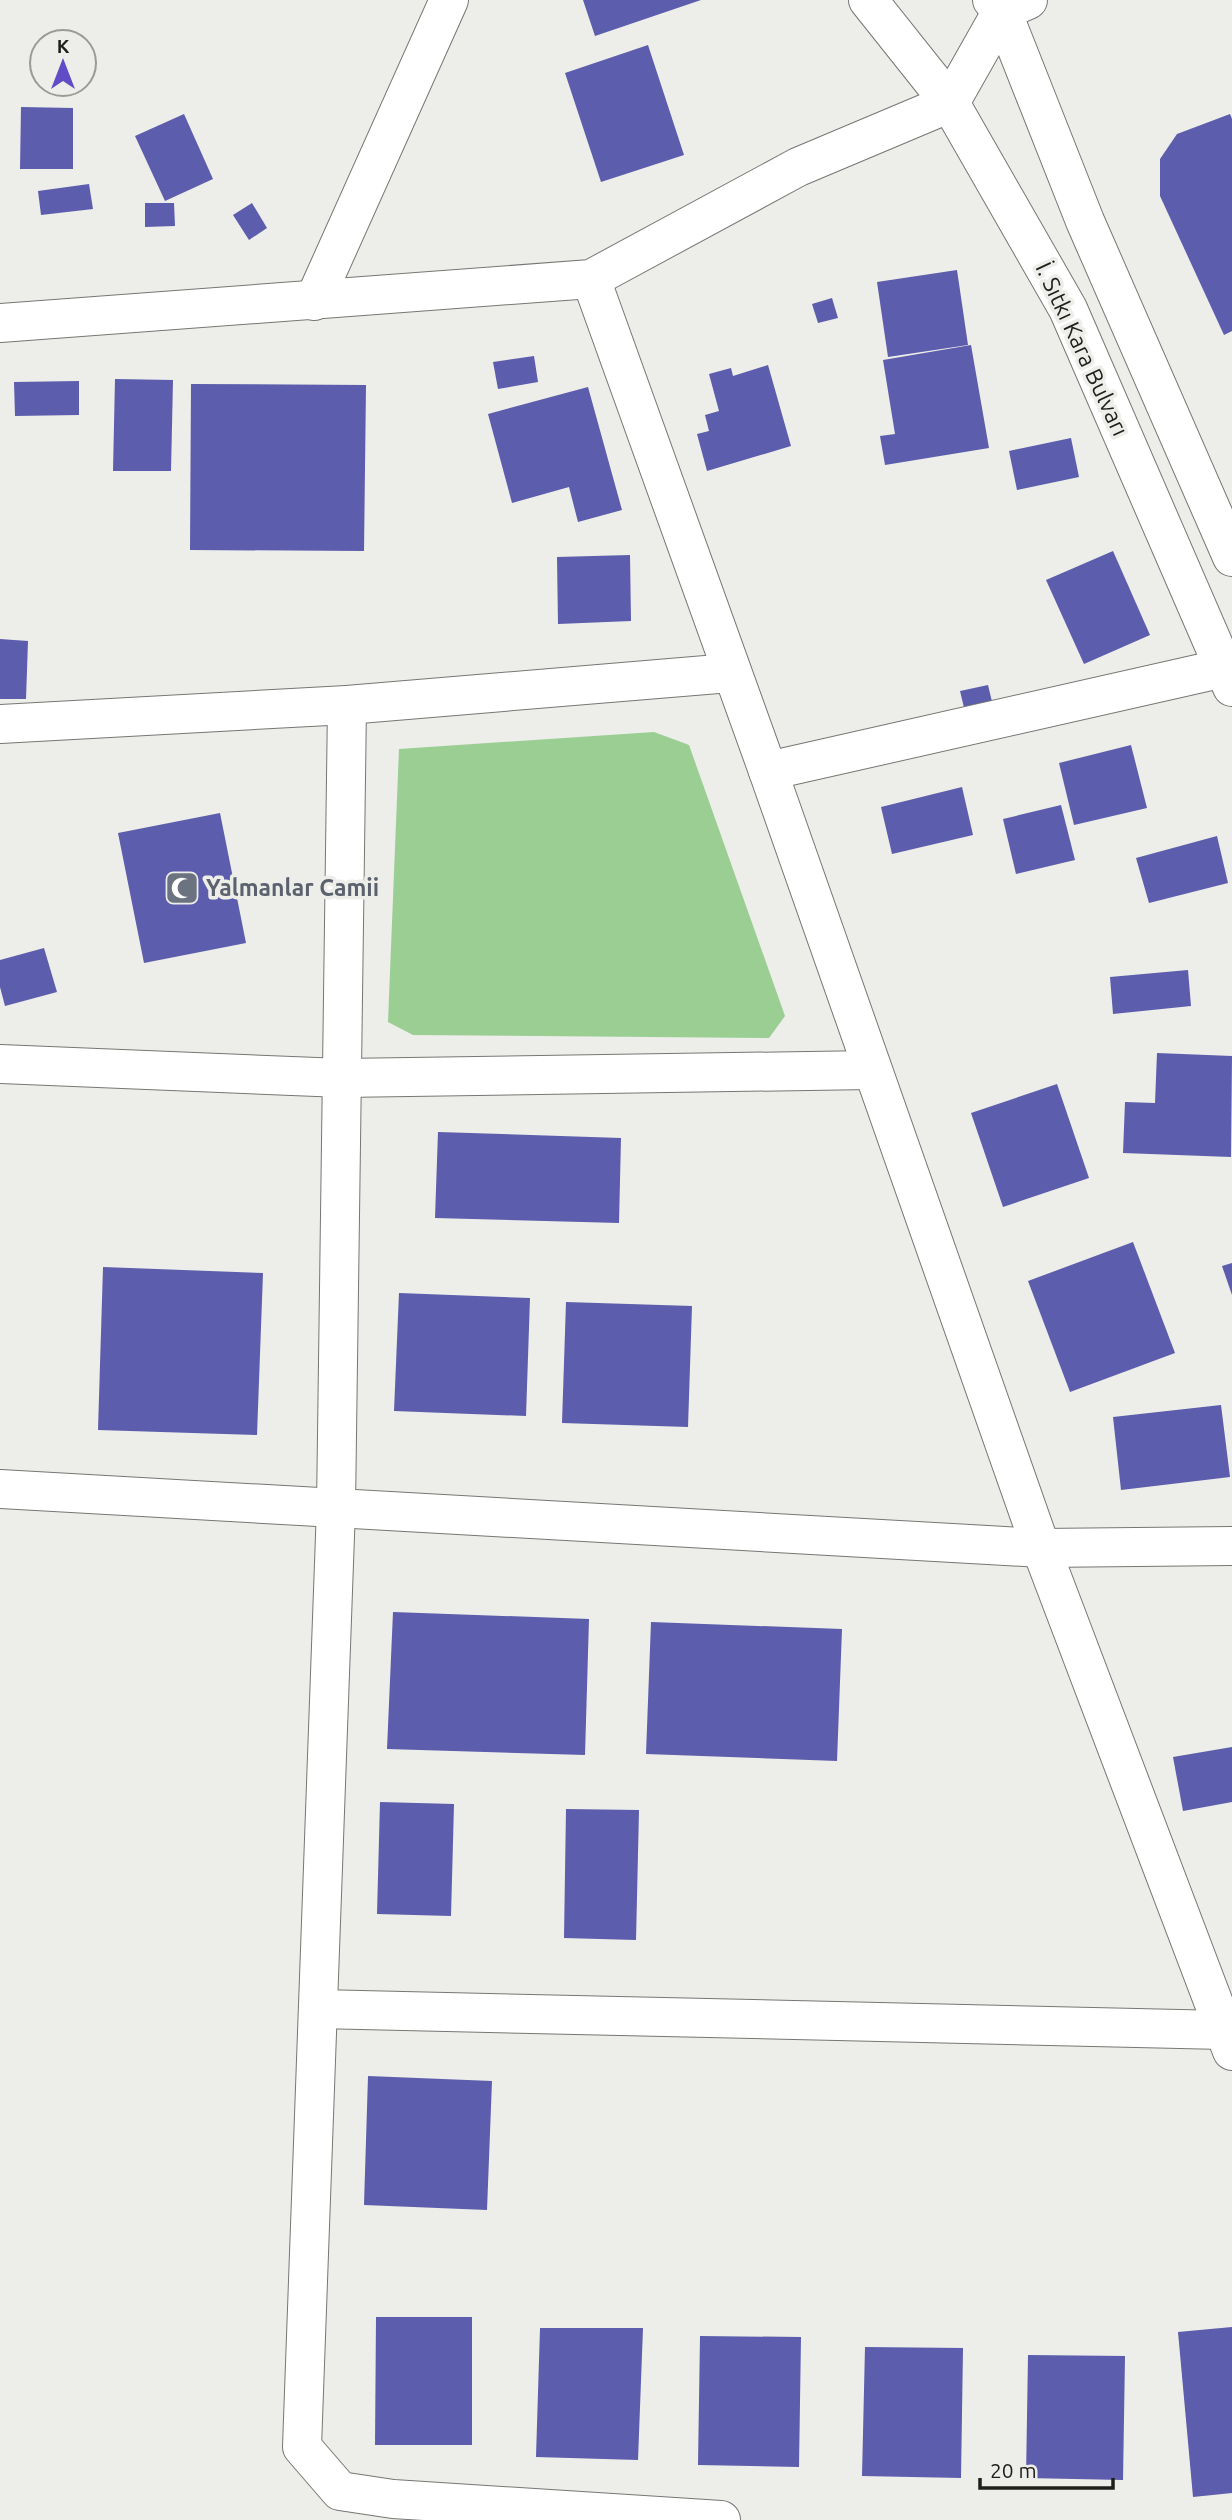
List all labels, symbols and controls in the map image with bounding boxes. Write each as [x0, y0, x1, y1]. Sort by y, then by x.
north arrow [28, 28, 98, 98]
text: K [57, 35, 70, 57]
street label: İ. Sıtkı Kara Bulvarı [1031, 258, 1134, 440]
mosque icon: Yalmanlar Camii [163, 869, 201, 907]
place label: Yalmanlar Camii [206, 875, 379, 900]
scale bar [980, 2446, 1113, 2490]
text: 20 m [990, 2458, 1037, 2482]

